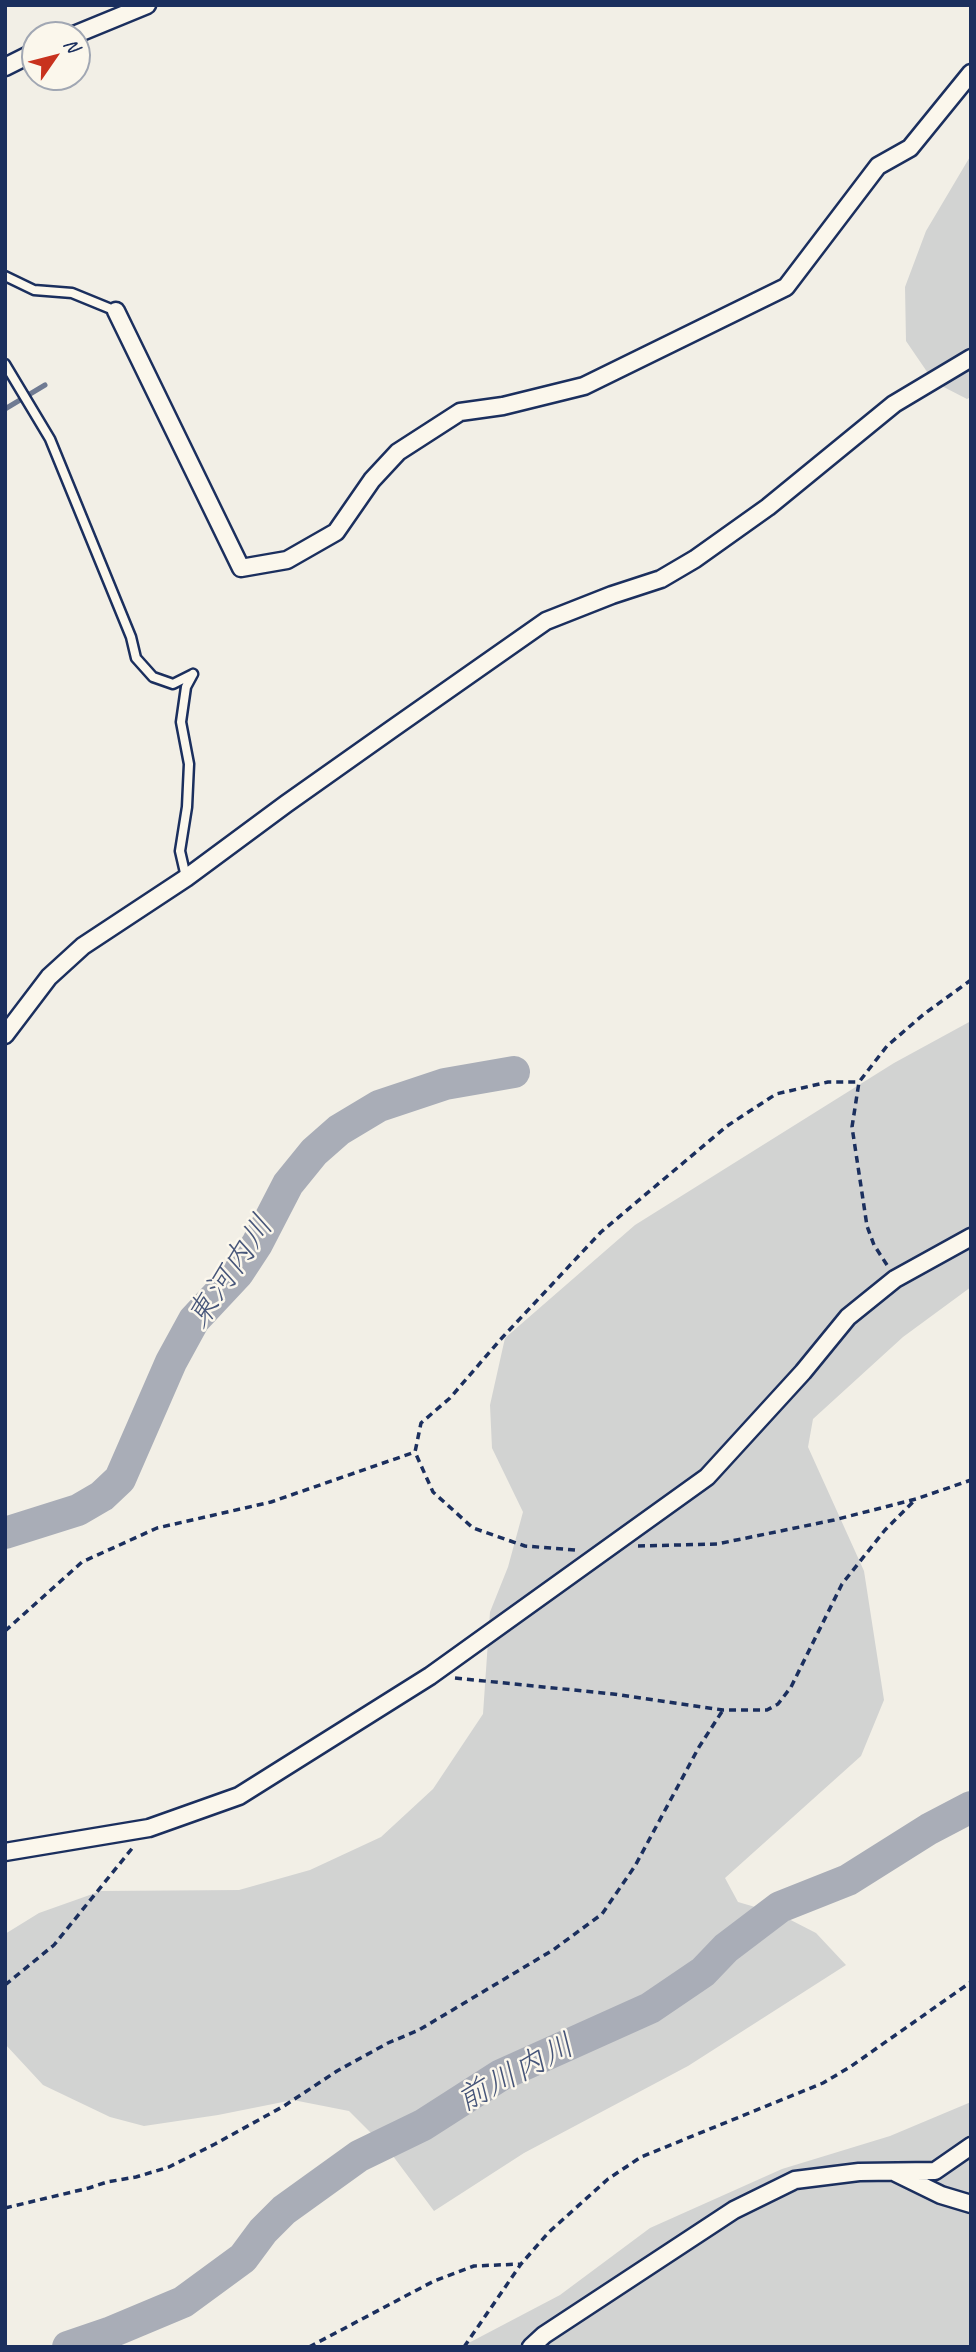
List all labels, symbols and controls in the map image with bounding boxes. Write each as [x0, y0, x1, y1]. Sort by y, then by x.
north arrow [21, 21, 91, 91]
text: N [58, 33, 85, 57]
water label: 東河内川 [179, 1208, 283, 1336]
water label: 前川内川 [450, 2027, 582, 2121]

